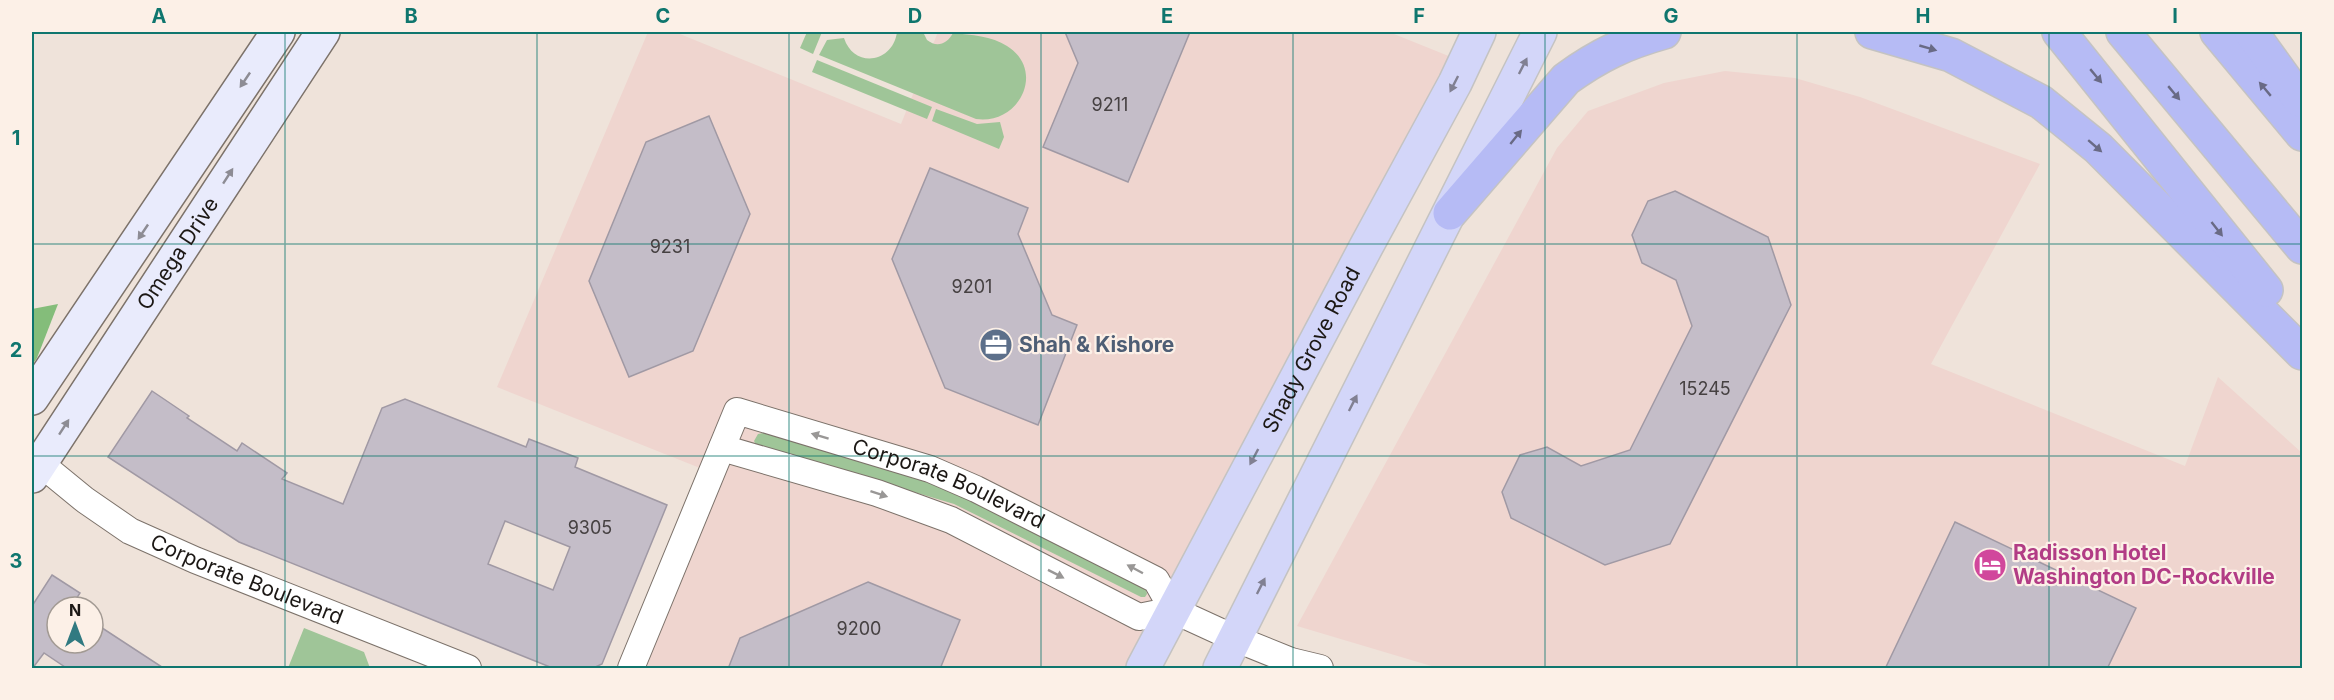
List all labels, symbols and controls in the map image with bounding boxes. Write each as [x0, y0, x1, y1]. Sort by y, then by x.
text: A [152, 4, 167, 28]
text: B [404, 4, 418, 28]
text: C [656, 4, 670, 28]
text: D [908, 4, 922, 28]
text: E [1161, 4, 1173, 28]
text: F [1413, 4, 1425, 28]
text: G [1663, 4, 1679, 28]
text: H [1916, 4, 1930, 28]
text: I [2172, 4, 2178, 28]
one-way arrow [1919, 44, 1937, 53]
one-way arrow [1518, 58, 1527, 75]
one-way arrow [2090, 69, 2102, 84]
one-way arrow [240, 72, 251, 88]
one-way arrow [1449, 76, 1459, 93]
one-way arrow [2259, 82, 2272, 97]
one-way arrow [2167, 85, 2180, 100]
house number: 9211 [1092, 94, 1128, 115]
text: 1 [12, 126, 20, 150]
one-way arrow [1509, 129, 1522, 145]
one-way arrow [2087, 139, 2102, 152]
one-way arrow [222, 167, 233, 184]
street label: Omega Drive [131, 192, 223, 314]
one-way arrow [2211, 222, 2223, 237]
one-way arrow [138, 224, 149, 240]
house number: 9231 [650, 236, 690, 257]
street label: Shady Grove Road [1257, 262, 1365, 437]
house number: 9201 [952, 276, 992, 297]
office icon: Shah & Kishore [978, 327, 1014, 363]
place label: Shah & Kishore [1019, 332, 1174, 357]
text: 2 [10, 338, 22, 362]
house number: 15245 [1679, 378, 1731, 399]
one-way arrow [1348, 394, 1358, 412]
one-way arrow [59, 419, 70, 436]
one-way arrow [811, 431, 829, 440]
street label: Corporate Boulevard [850, 433, 1049, 534]
one-way arrow [1249, 449, 1259, 466]
one-way arrow [870, 490, 888, 499]
house number: 9305 [568, 517, 612, 538]
street label: Corporate Boulevard [147, 529, 347, 629]
place label: Radisson Hotel Washington DC-Rockville [2013, 540, 2275, 589]
hotel icon: Radisson Hotel Washington DC-Rockville [1972, 547, 2008, 583]
text: 3 [10, 549, 22, 573]
one-way arrow [1126, 564, 1143, 573]
one-way arrow [1047, 569, 1065, 579]
one-way arrow [1256, 577, 1265, 594]
north arrow [45, 595, 105, 655]
text: N [69, 600, 81, 620]
house number: 9200 [837, 618, 881, 639]

